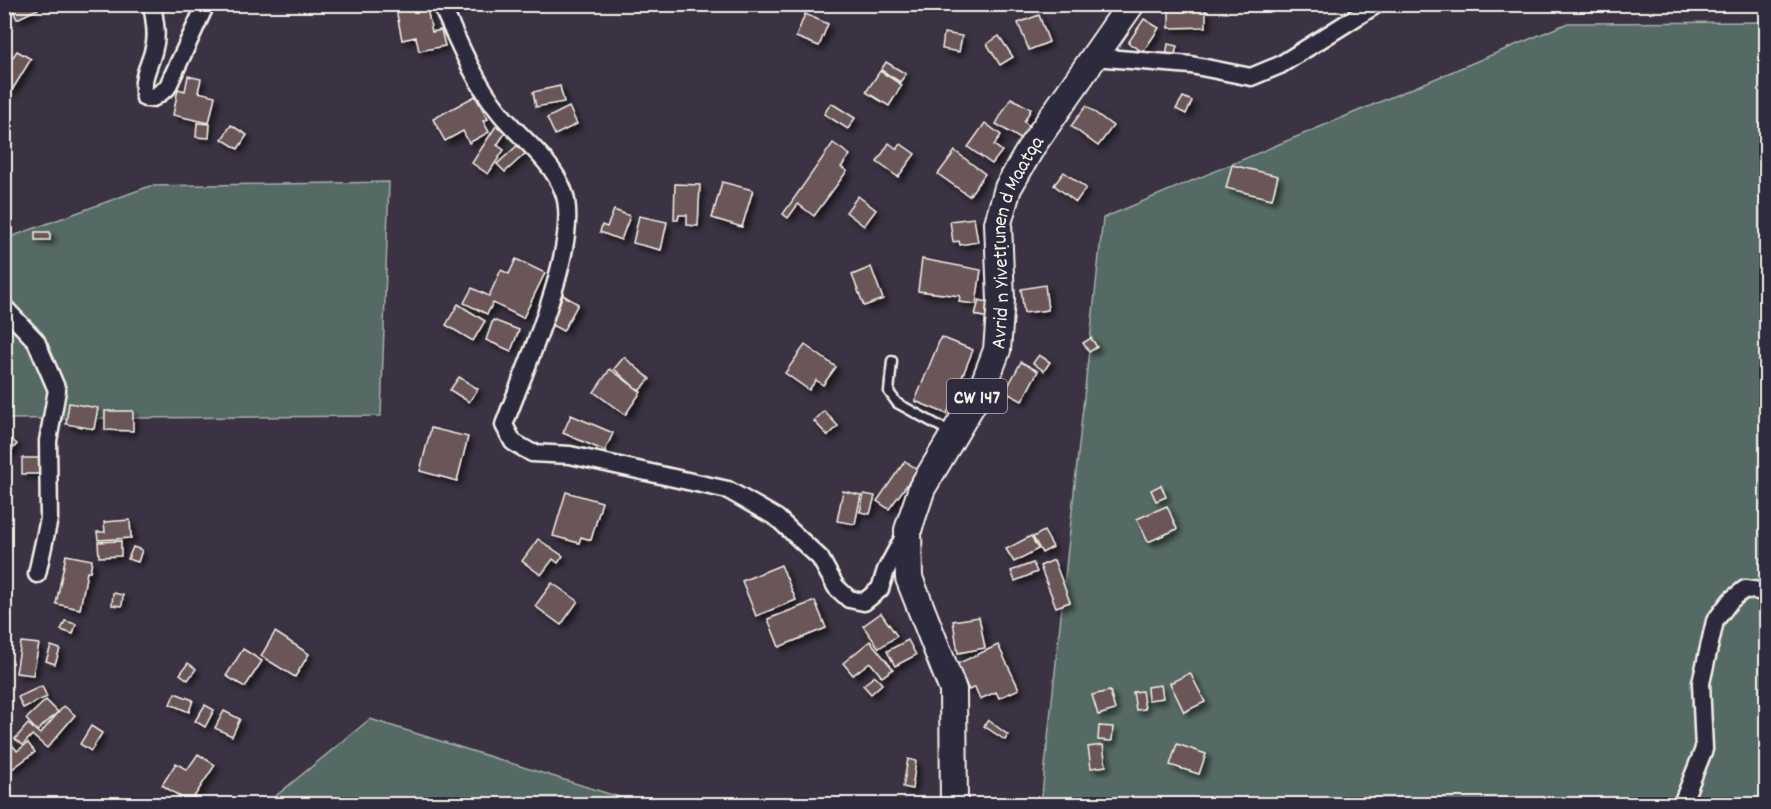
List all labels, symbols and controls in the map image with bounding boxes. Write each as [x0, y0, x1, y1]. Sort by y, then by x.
street label: Avrid n Yivetṛunen d Maatqa [985, 129, 1054, 350]
road number: CW 147 [947, 379, 1007, 413]

